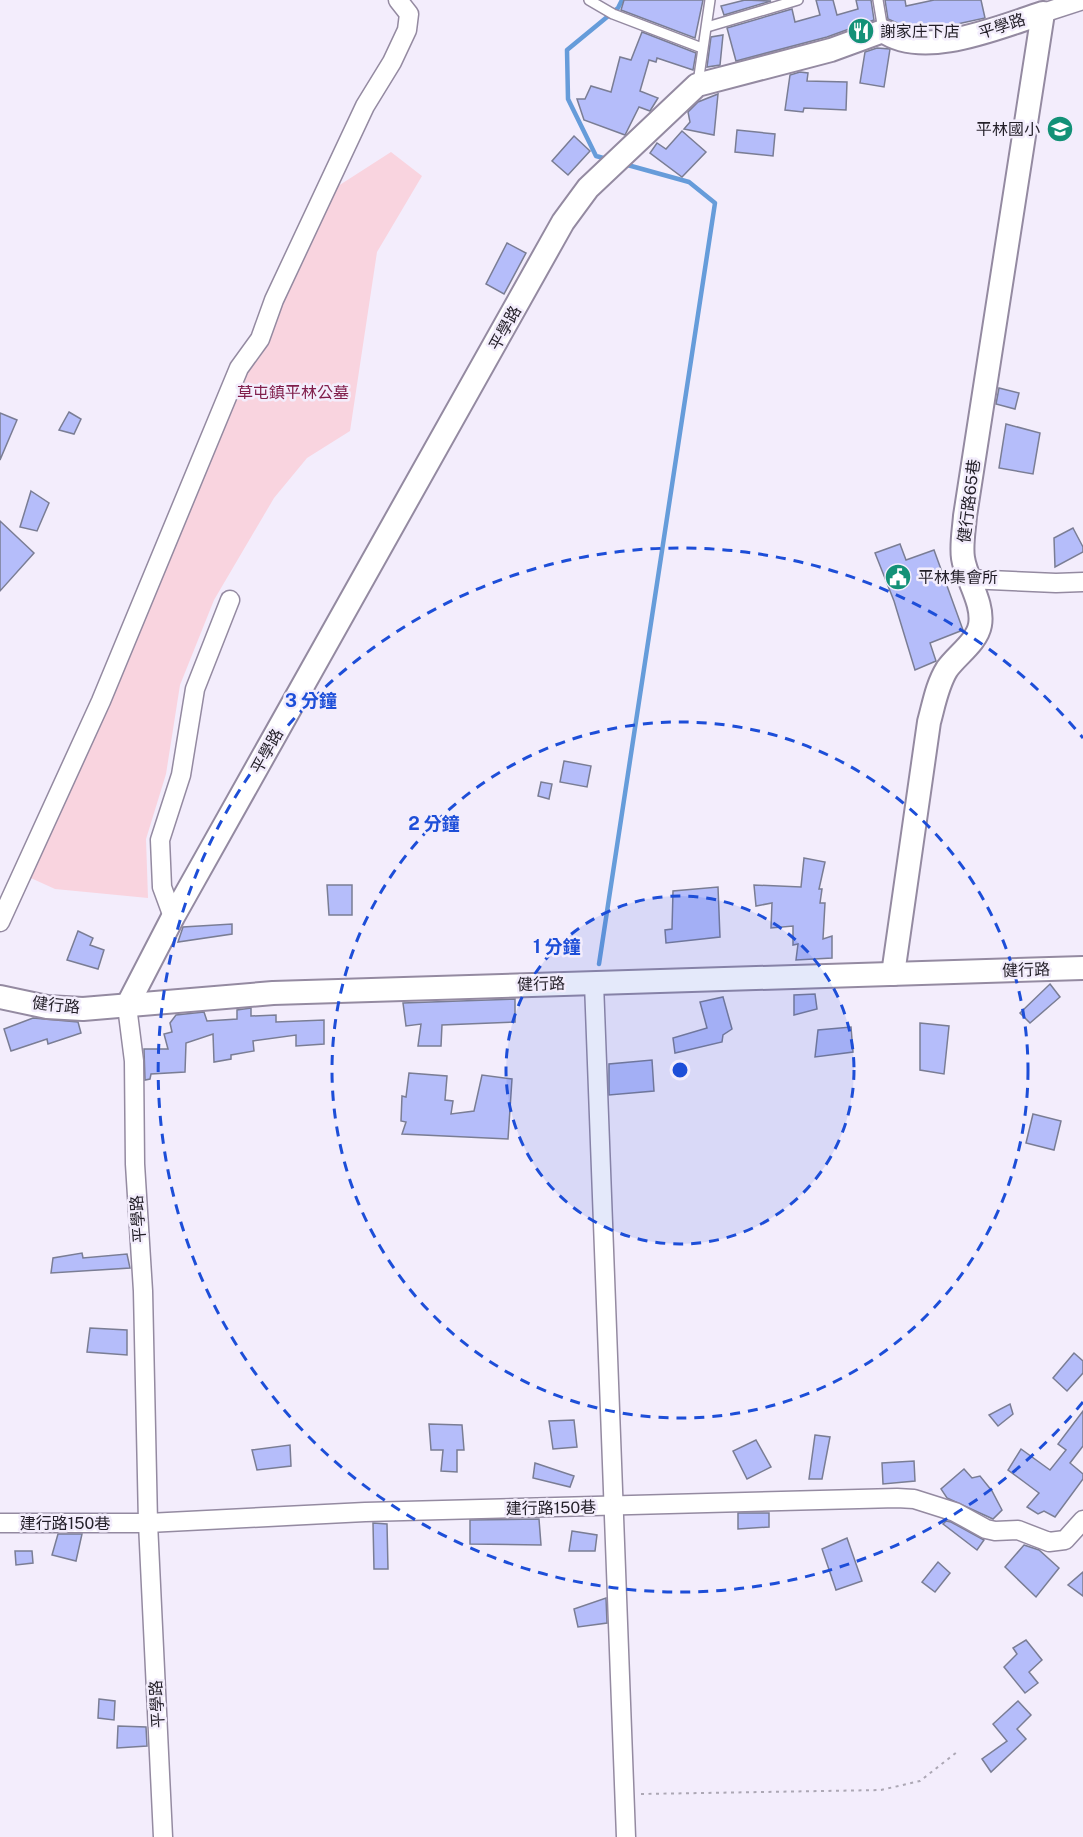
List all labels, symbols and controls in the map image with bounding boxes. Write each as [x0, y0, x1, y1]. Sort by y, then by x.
street label: 平學路 [976, 10, 1028, 42]
restaurant icon: 謝家庄下店 [846, 16, 876, 46]
place label: 謝家庄下店 [880, 22, 960, 41]
school or university icon: 平林國小 [1045, 114, 1075, 144]
place label: 平林國小 [976, 120, 1040, 139]
street label: 平學路 [485, 302, 525, 354]
park label: 草屯鎮平林公墓 [237, 383, 349, 402]
street label: 健行路65巷 [954, 458, 984, 544]
public building icon: 平林集會所 [883, 562, 913, 592]
place label: 平林集會所 [918, 568, 998, 587]
text: 3 分鐘 [285, 690, 337, 711]
street label: 平學路 [247, 725, 287, 777]
text: 2 分鐘 [408, 813, 460, 834]
text: 1 分鐘 [533, 936, 581, 957]
street label: 健行路 [1002, 960, 1050, 980]
street label: 健行路 [517, 974, 565, 994]
street label: 健行路 [31, 993, 81, 1017]
centre of rings [670, 1060, 690, 1080]
street label: 平學路 [127, 1194, 149, 1244]
street label: 建行路150巷 [506, 1498, 596, 1518]
street label: 建行路150巷 [20, 1514, 110, 1533]
street label: 平學路 [146, 1680, 168, 1728]

